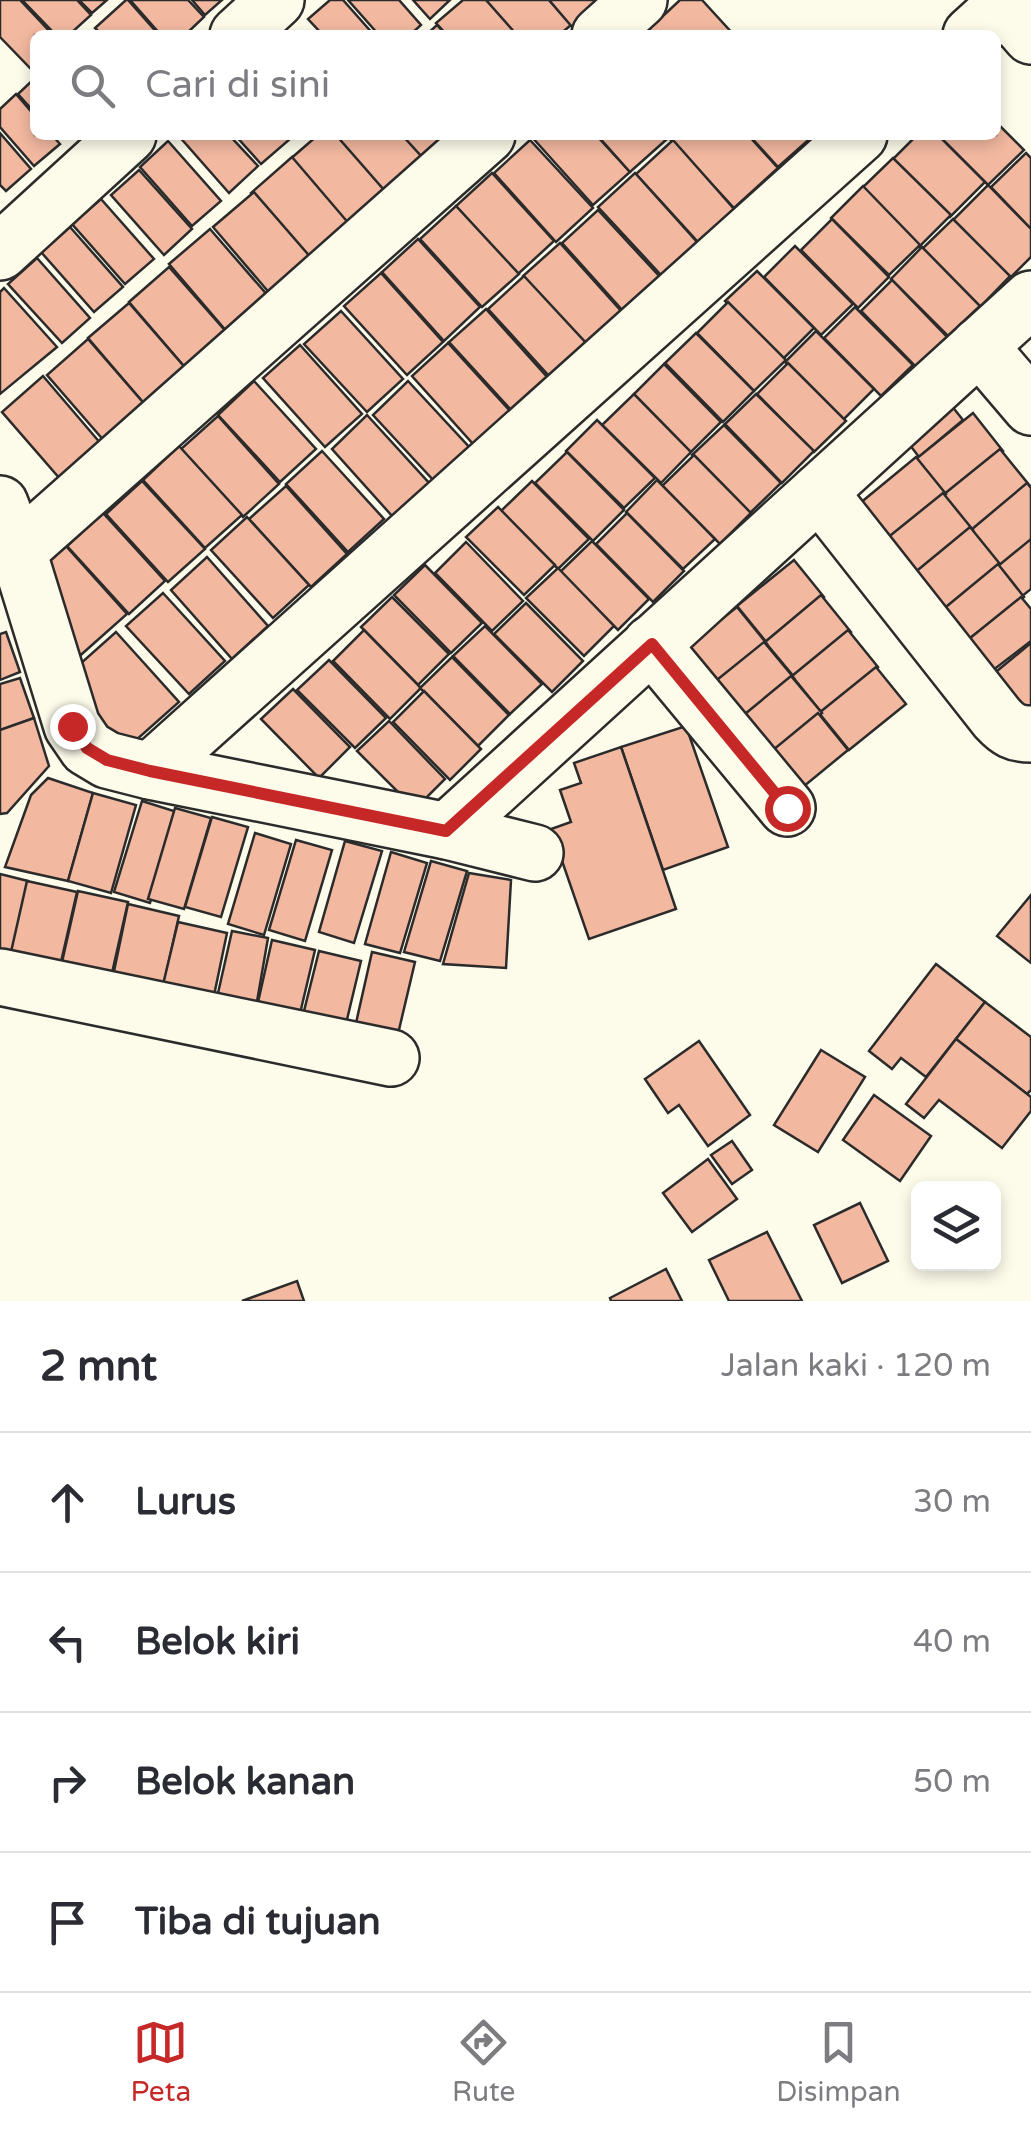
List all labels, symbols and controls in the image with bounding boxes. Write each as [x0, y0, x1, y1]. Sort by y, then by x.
search box [30, 30, 1001, 140]
icon: search [65, 58, 120, 113]
text: Cari di sini [145, 62, 330, 108]
route end [50, 704, 96, 750]
route start [765, 786, 811, 832]
map controls [911, 1181, 1001, 1271]
button: layers [911, 1181, 1001, 1271]
text: 2 mnt [40, 1341, 157, 1392]
text: Jalan kaki · 120 m [721, 1347, 991, 1385]
icon: ahead [40, 1475, 95, 1530]
text: Lurus [135, 1479, 236, 1525]
text: 30 m [913, 1483, 991, 1521]
icon: left [40, 1615, 95, 1670]
text: Belok kiri [135, 1619, 300, 1665]
text: 40 m [913, 1623, 991, 1661]
icon: right [40, 1755, 95, 1810]
text: Belok kanan [135, 1759, 355, 1805]
text: 50 m [913, 1763, 991, 1801]
icon: arrive [40, 1895, 95, 1950]
text: Tiba di tujuan [135, 1899, 381, 1945]
tab: Peta [130, 2015, 191, 2109]
tab: Rute [452, 2015, 515, 2109]
tab: Disimpan [776, 2015, 901, 2109]

